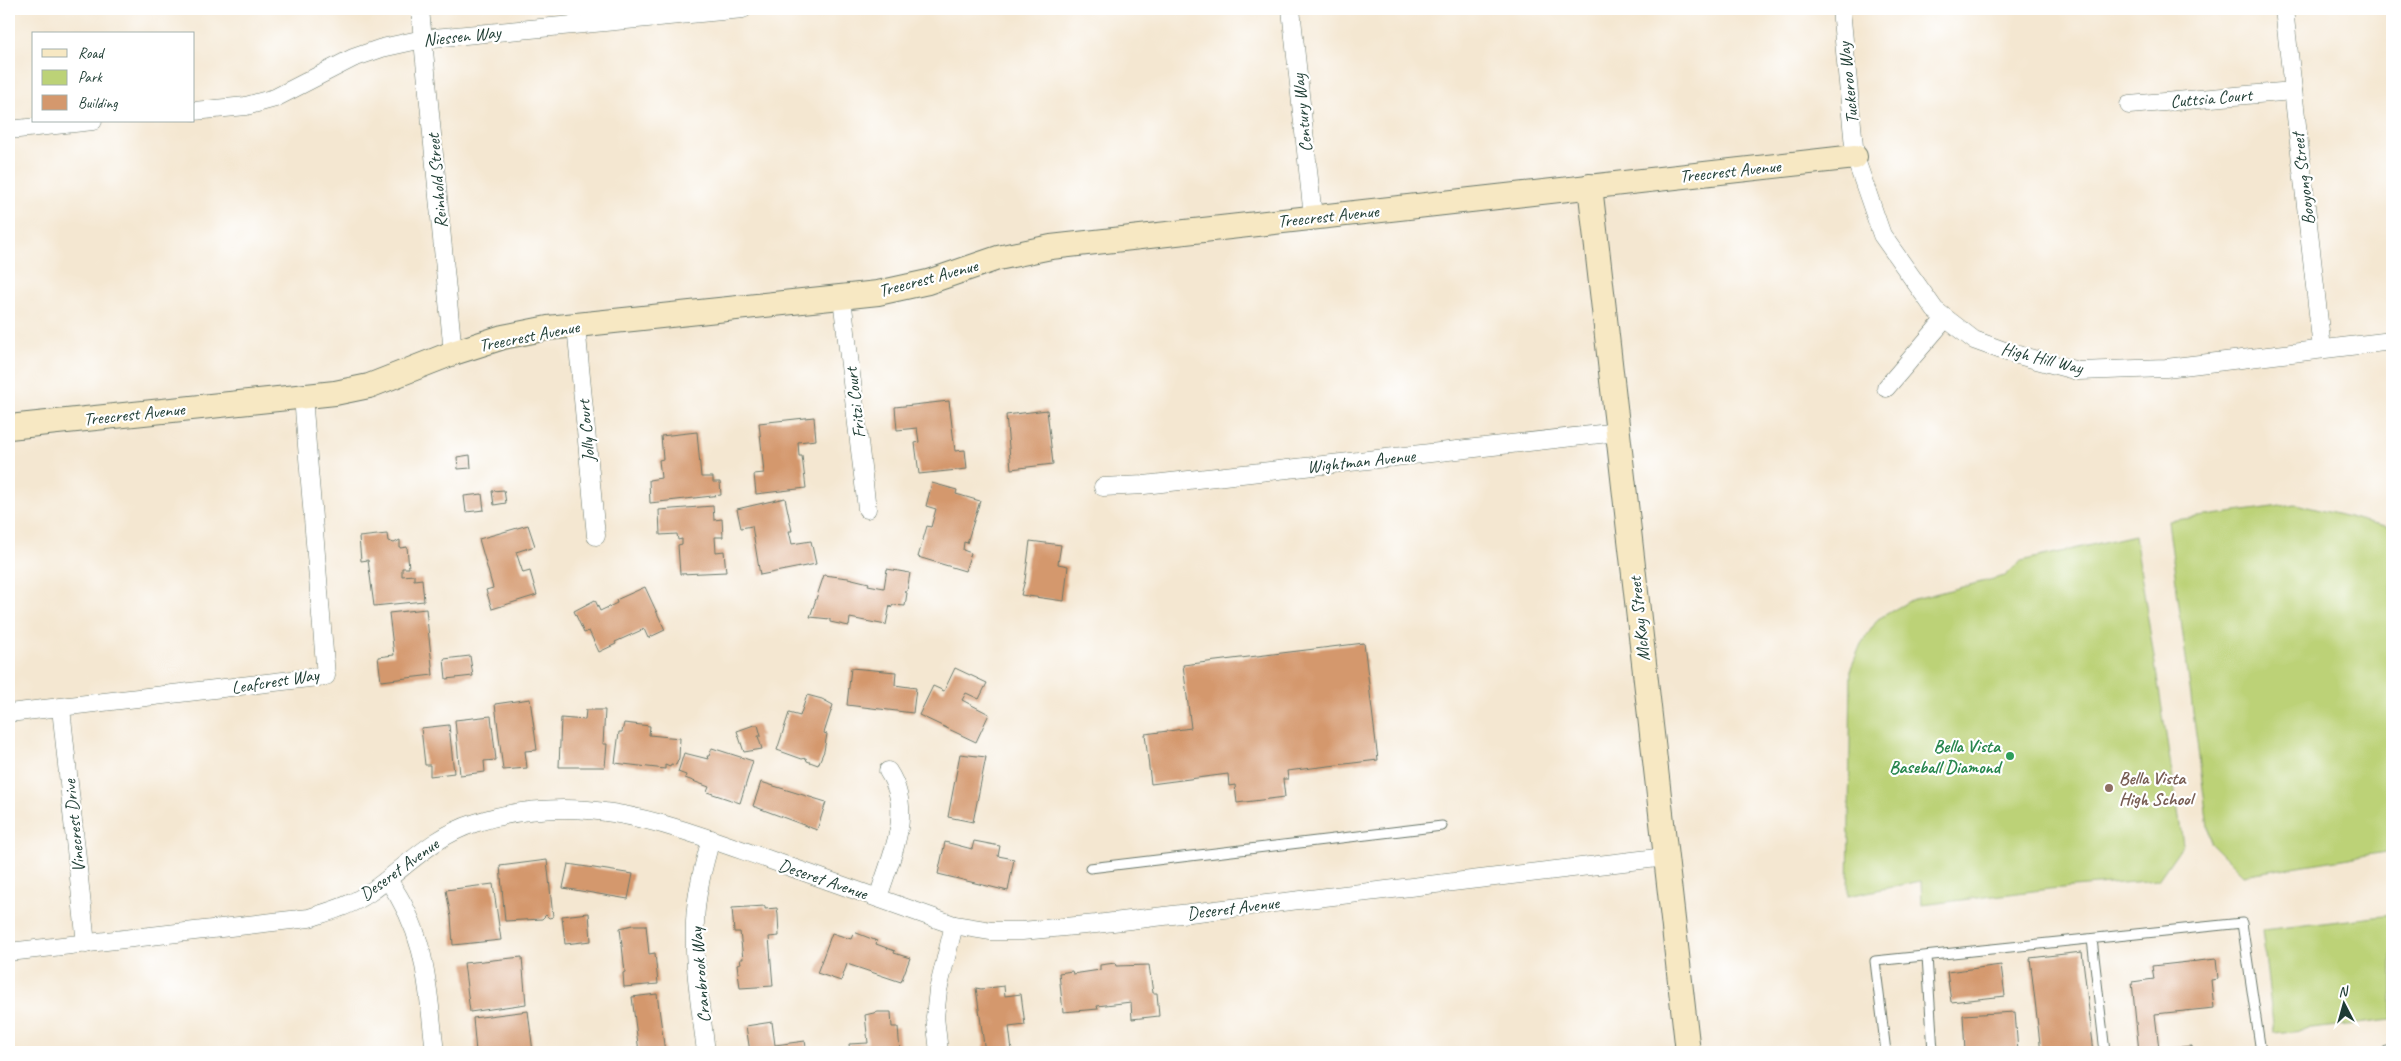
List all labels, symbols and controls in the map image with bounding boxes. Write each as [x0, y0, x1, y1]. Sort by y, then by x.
street label: Niessen Way [422, 21, 504, 51]
legend [32, 32, 195, 122]
street label: Tuckeroo Way [1833, 39, 1863, 125]
text: Road [78, 44, 105, 63]
text: Park [78, 68, 103, 87]
street label: Century Way [1287, 71, 1317, 153]
street label: Cuttsia Court [2169, 83, 2255, 113]
text: Building [78, 94, 118, 113]
street label: Booyong Street [2286, 129, 2320, 226]
street label: Reinhold Street [422, 131, 452, 229]
street label: Treecrest Avenue [1678, 155, 1783, 187]
street label: Treecrest Avenue [1276, 200, 1381, 232]
street label: Treecrest Avenue [876, 254, 981, 302]
street label: Treecrest Avenue [477, 315, 582, 356]
street label: High Hill Way [1999, 337, 2087, 379]
street label: Fritzi Court [839, 364, 870, 440]
street label: Jolly Court [572, 397, 600, 464]
street label: Treecrest Avenue [82, 398, 187, 430]
street label: Wightman Avenue [1306, 444, 1417, 478]
street label: McKay Street [1623, 574, 1654, 662]
street label: Leafcrest Way [230, 663, 322, 699]
place label: Bella Vista Baseball Diamond [1889, 735, 2003, 778]
marker: Bella Vista Baseball Diamond [2004, 750, 2016, 762]
place label: Bella Vista High School [2119, 767, 2197, 810]
street label: Vinecrest Drive [58, 777, 90, 874]
marker: Bella Vista High School [2103, 782, 2115, 794]
street label: Deseret Avenue [355, 832, 444, 905]
street label: Deseret Avenue [776, 854, 871, 905]
street label: Deseret Avenue [1186, 891, 1281, 925]
street label: Cranbrook Way [685, 924, 715, 1024]
north arrow [2318, 978, 2368, 1028]
text: N [2337, 982, 2350, 1000]

